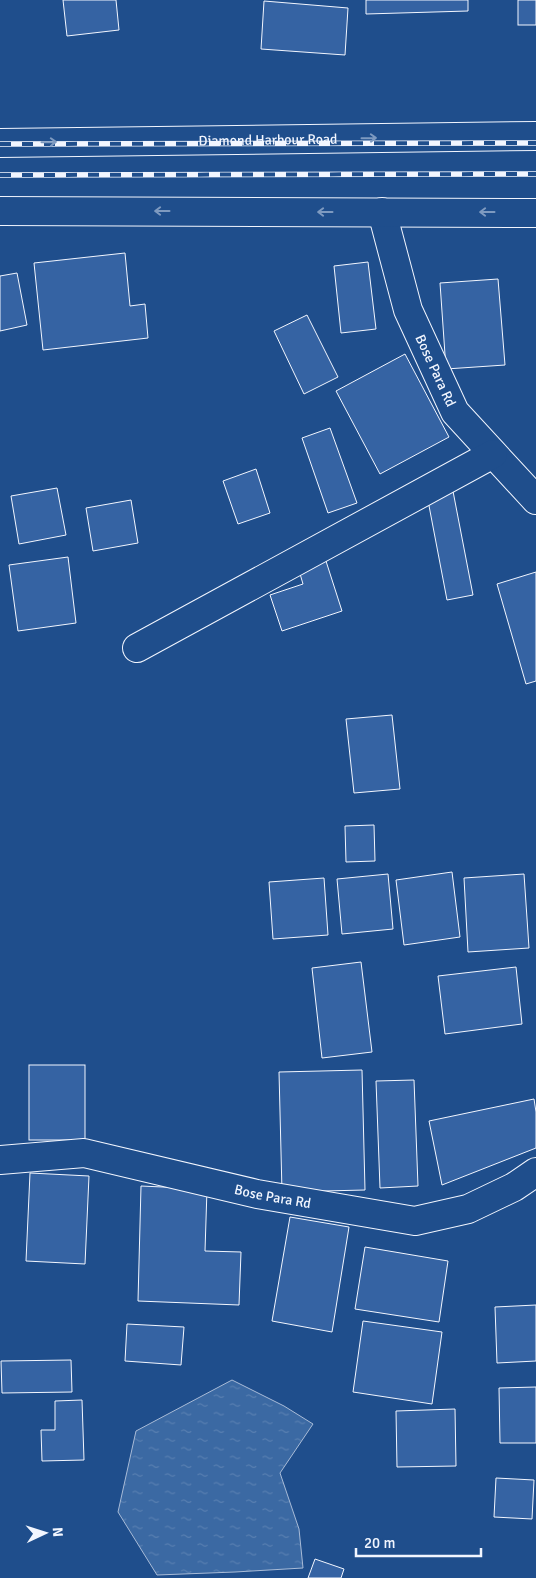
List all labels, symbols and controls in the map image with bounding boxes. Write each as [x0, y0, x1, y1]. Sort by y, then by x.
street label: Diamond Harbour Road [198, 130, 338, 149]
one-way arrow [360, 133, 376, 143]
one-way arrow [40, 137, 56, 147]
one-way arrow [155, 206, 171, 216]
one-way arrow [317, 207, 334, 217]
one-way arrow [480, 207, 496, 217]
street label: Bose Para Rd [412, 332, 460, 409]
street label: Bose Para Rd [233, 1180, 312, 1212]
north arrow [20, 1508, 70, 1558]
scale bar [356, 1526, 481, 1558]
text: N [49, 1527, 66, 1538]
text: 20 m [364, 1534, 395, 1552]

